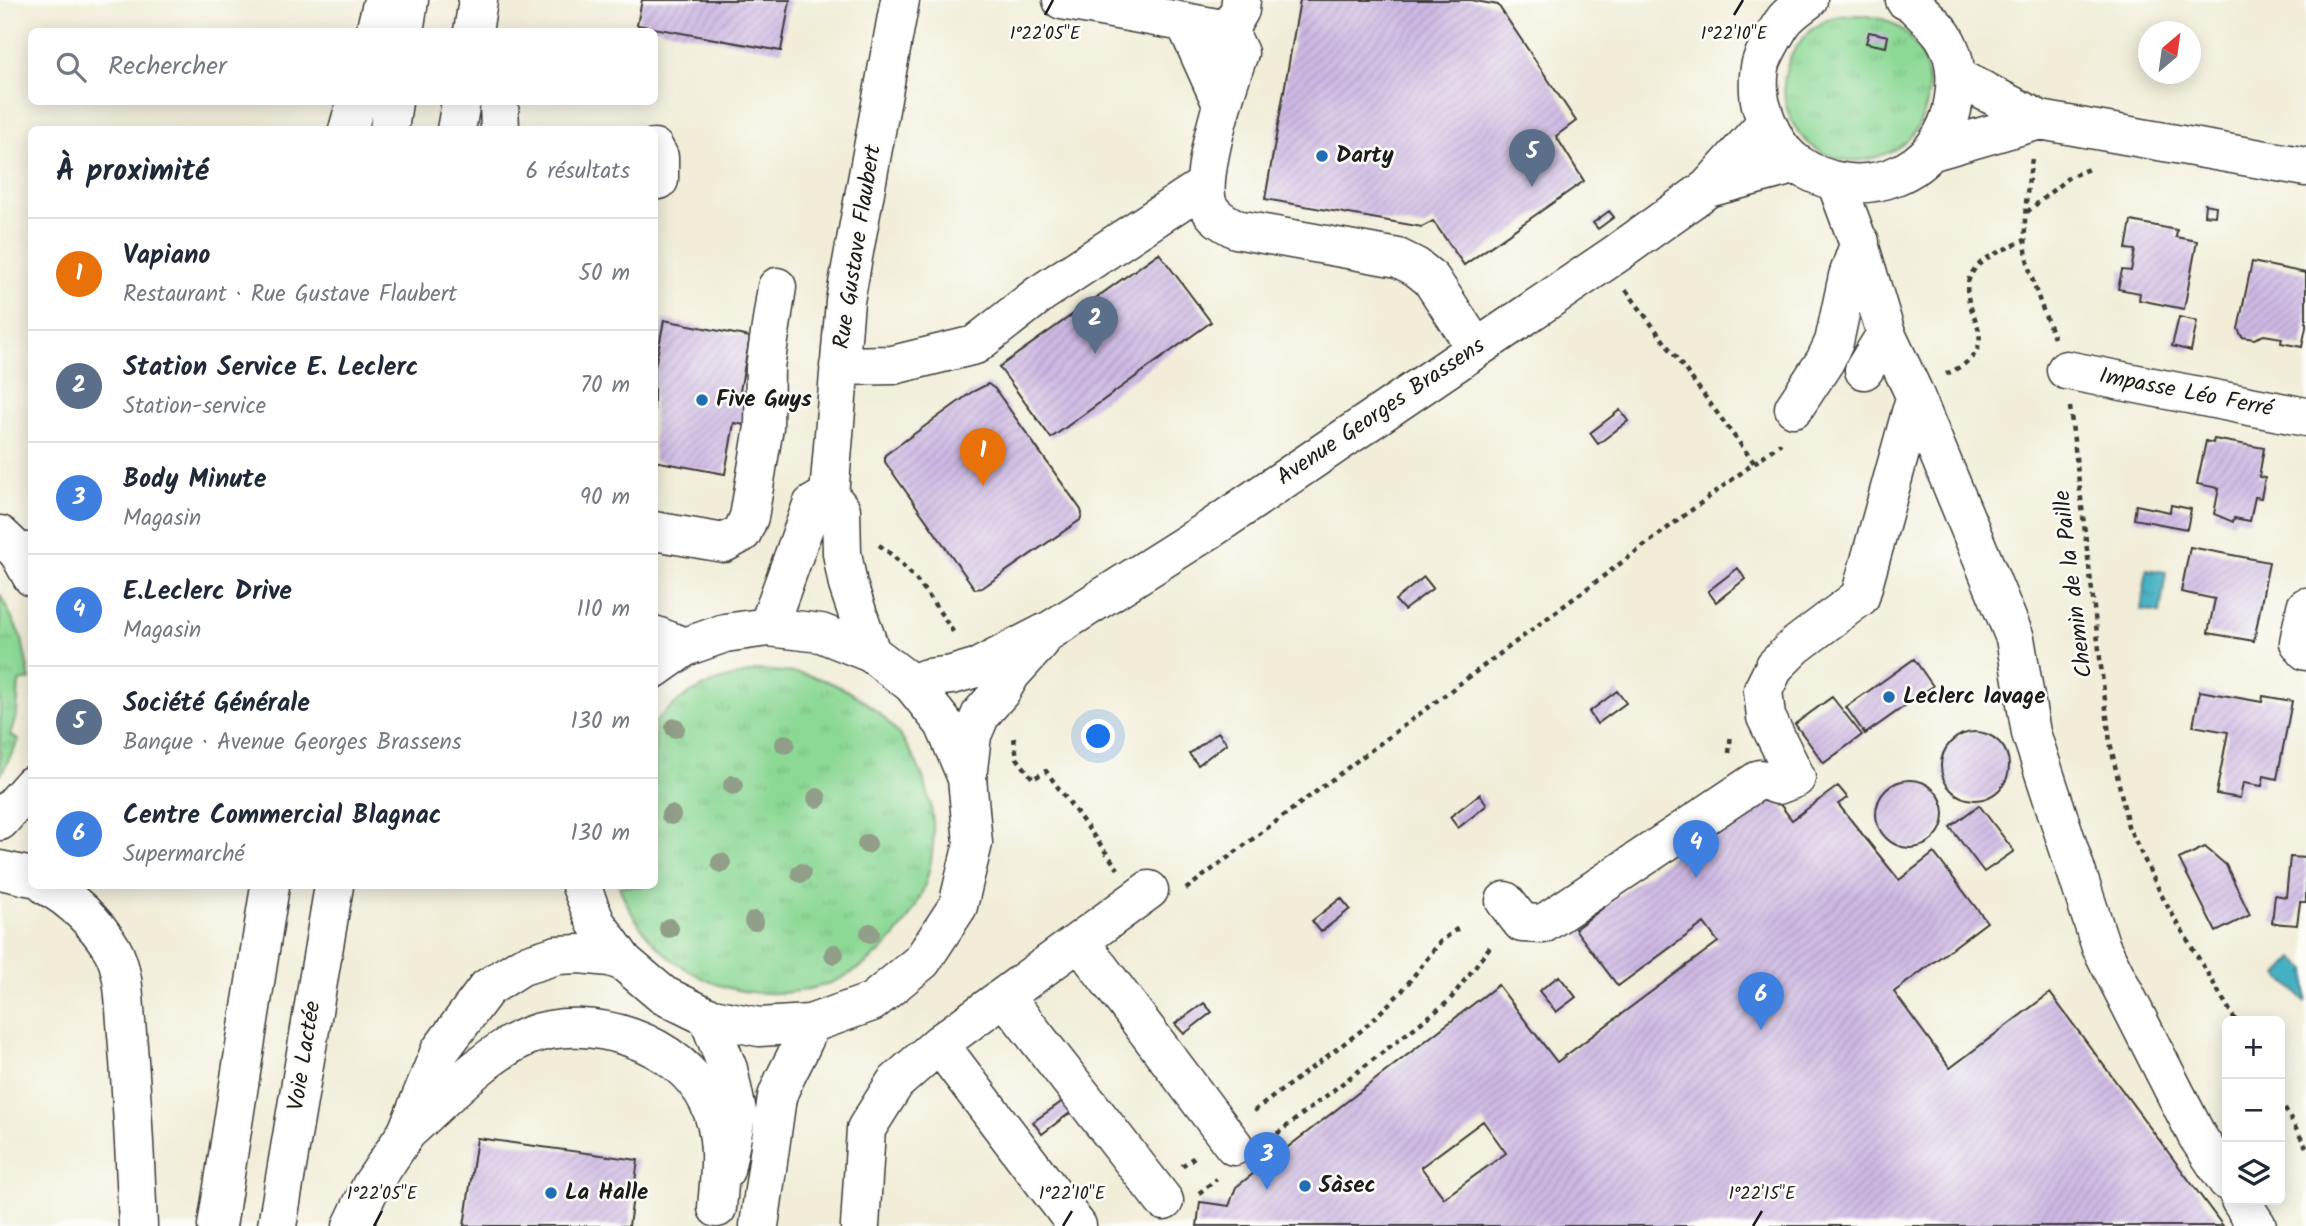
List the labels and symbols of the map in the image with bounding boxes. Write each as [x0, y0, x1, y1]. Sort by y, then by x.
text: 1°22'05"E [1010, 20, 1081, 49]
text: 1°22'10"E [1701, 20, 1768, 49]
north arrow [2138, 21, 2201, 84]
pin: 5 [1509, 129, 1555, 187]
place label: Darty [1336, 138, 1394, 174]
street label: Rue Gustave Flaubert [824, 141, 892, 352]
marker: Darty [1314, 148, 1330, 164]
pin: 2 [1072, 296, 1118, 354]
street label: Avenue Georges Brassens [1269, 329, 1493, 495]
street label: Impasse Léo Ferré [2096, 359, 2277, 428]
place label: Five Guys [716, 382, 812, 418]
marker: Five Guys [694, 392, 710, 408]
pin: 1 [960, 428, 1006, 486]
street label: Chemin de la Paille [2045, 488, 2103, 680]
place label: Leclerc lavage [1903, 679, 2045, 715]
marker: Leclerc lavage [1881, 689, 1897, 705]
your location [1081, 719, 1115, 753]
pin: 4 [1673, 820, 1719, 878]
pin: 6 [1738, 972, 1784, 1030]
street label: Voie Lactée [279, 999, 331, 1113]
pin: 3 [1244, 1132, 1290, 1190]
place label: 5àsec [1318, 1168, 1376, 1204]
place label: La Halle [565, 1175, 648, 1211]
marker: 5àsec [1297, 1178, 1313, 1194]
text: 1°22'05"E [347, 1180, 418, 1209]
text: 1°22'10"E [1039, 1180, 1106, 1209]
text: 1°22'15"E [1728, 1180, 1796, 1209]
marker: La Halle [543, 1185, 559, 1201]

